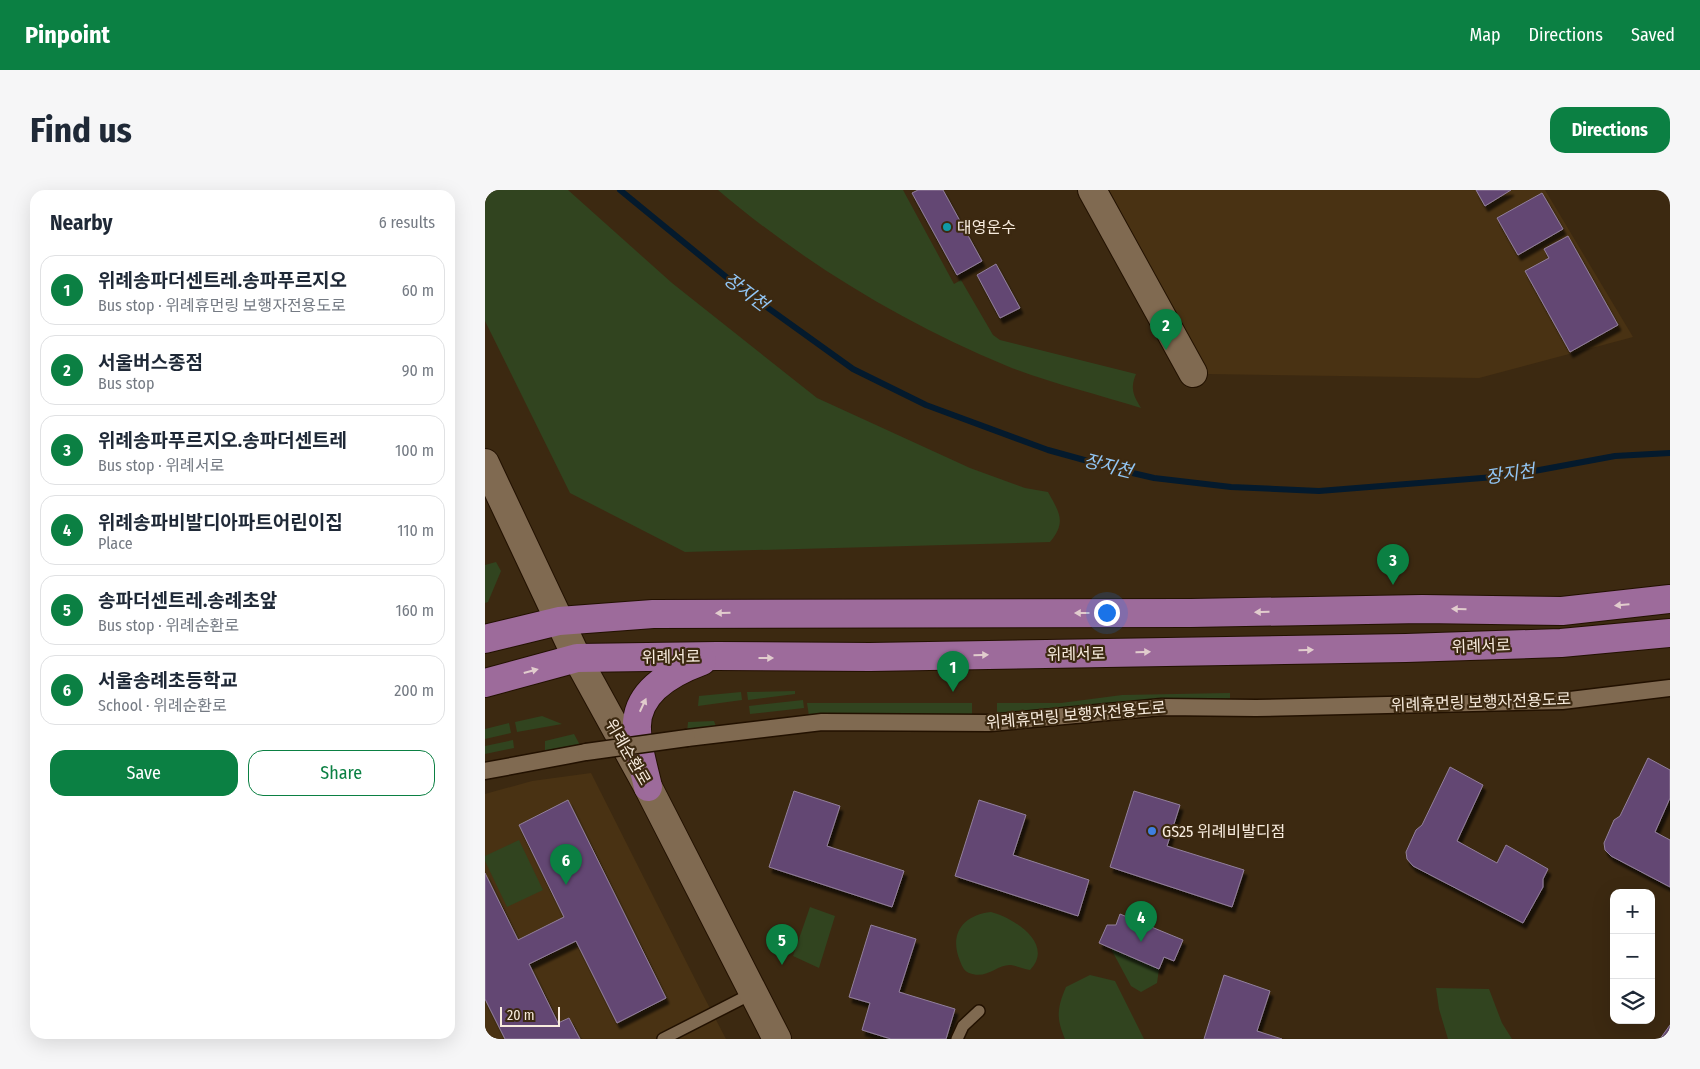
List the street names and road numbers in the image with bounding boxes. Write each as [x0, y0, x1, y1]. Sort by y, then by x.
street label: 위례서로 [1451, 635, 1511, 657]
street label: 위례서로 [1046, 644, 1106, 664]
street label: 위례서로 [641, 647, 701, 667]
street label: 위례휴먼링 보행자전용도로 [1391, 689, 1572, 715]
street label: 위례휴먼링 보행자전용도로 [985, 698, 1167, 732]
street label: 위례순환로 [601, 715, 655, 789]

